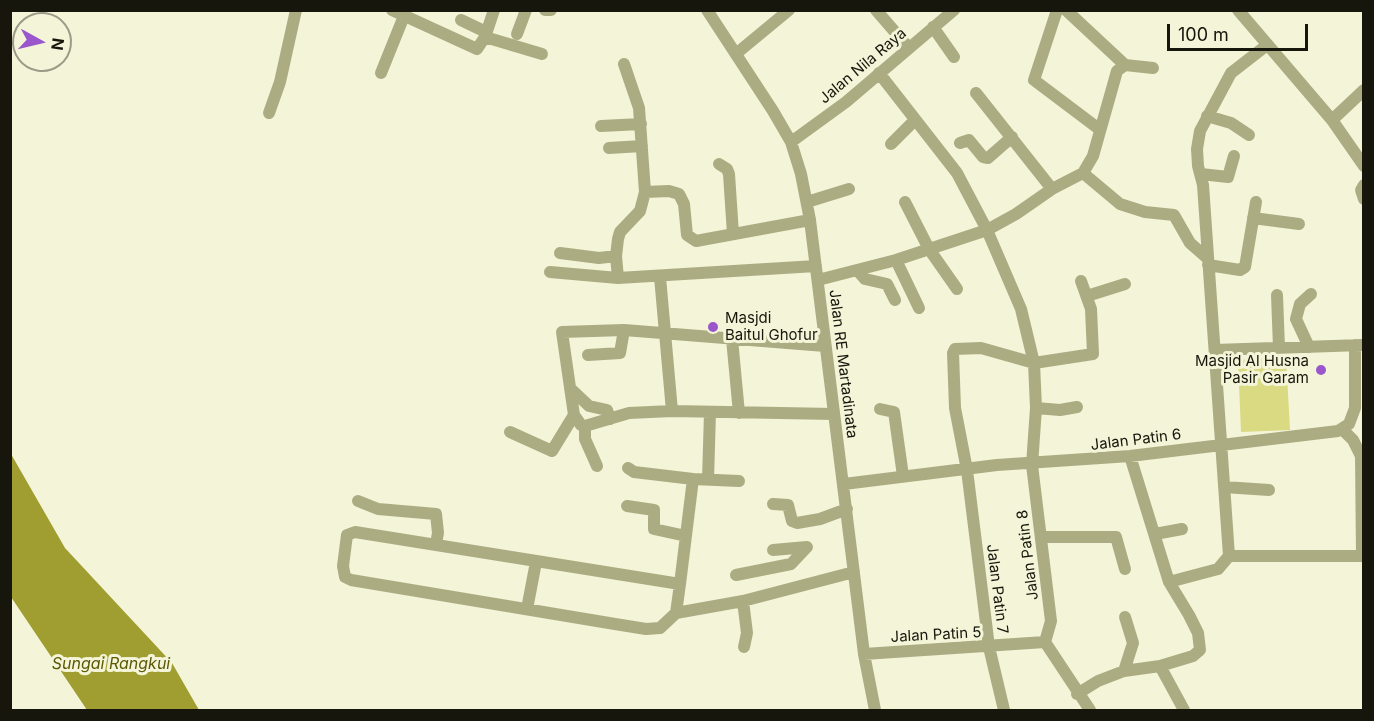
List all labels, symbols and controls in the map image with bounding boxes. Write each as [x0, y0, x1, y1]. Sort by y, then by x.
north arrow [12, 12, 72, 72]
scale bar [1170, 12, 1311, 50]
street label: Jalan Nila Raya [816, 24, 910, 108]
text: 100 m [1178, 24, 1229, 45]
text: N [47, 37, 69, 52]
street label: Jalan RE Martadinata [825, 289, 861, 439]
place label: Masjdi Baitul Ghofur [725, 309, 818, 344]
marker: Masjdi Baitul Ghofur [706, 320, 720, 334]
place label: Masjid Al Husna Pasir Garam [1195, 352, 1309, 387]
marker: Masjid Al Husna Pasir Garam [1314, 363, 1328, 377]
street label: Jalan Patin 6 [1090, 426, 1182, 454]
street label: Jalan Patin 8 [1014, 509, 1042, 601]
street label: Jalan Patin 7 [983, 543, 1011, 635]
street label: Jalan Patin 5 [890, 624, 982, 646]
water label: Sungai Rangkui [52, 654, 170, 674]

